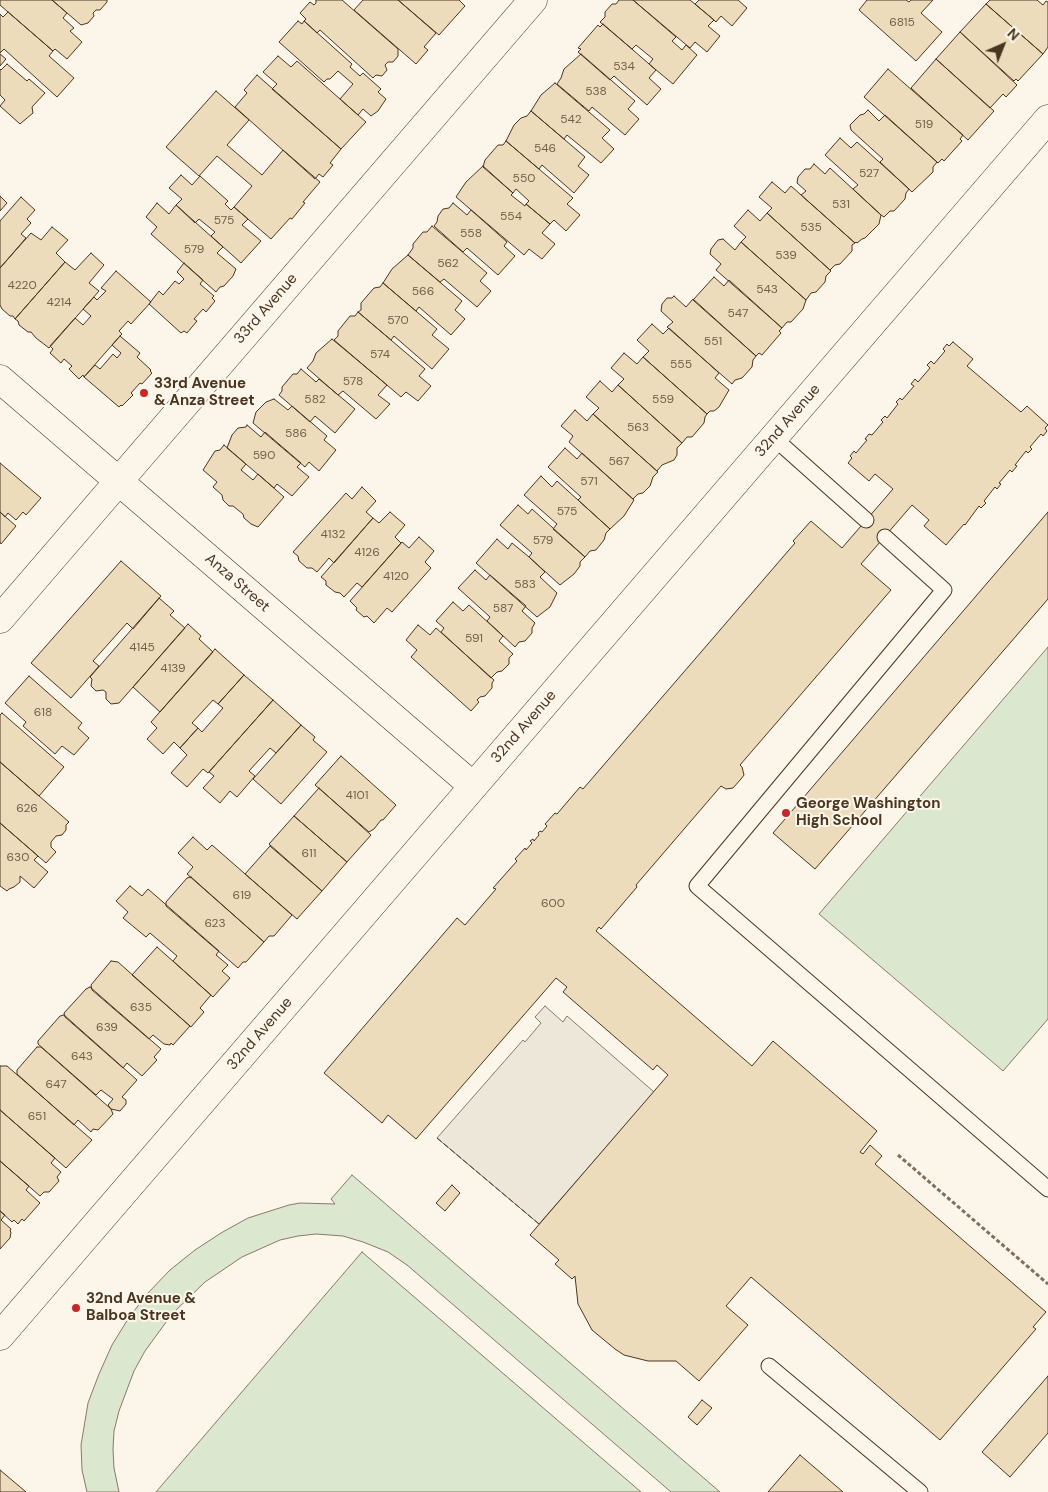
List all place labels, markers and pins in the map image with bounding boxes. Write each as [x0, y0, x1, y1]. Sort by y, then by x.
place label: 33rd Avenue & Anza Street [154, 375, 255, 410]
marker: 33rd Avenue & Anza Street [138, 387, 150, 399]
place label: George Washington High School [796, 795, 940, 830]
marker: George Washington High School [780, 807, 792, 819]
place label: 32nd Avenue & Balboa Street [86, 1290, 196, 1325]
marker: 32nd Avenue & Balboa Street [70, 1302, 82, 1314]

